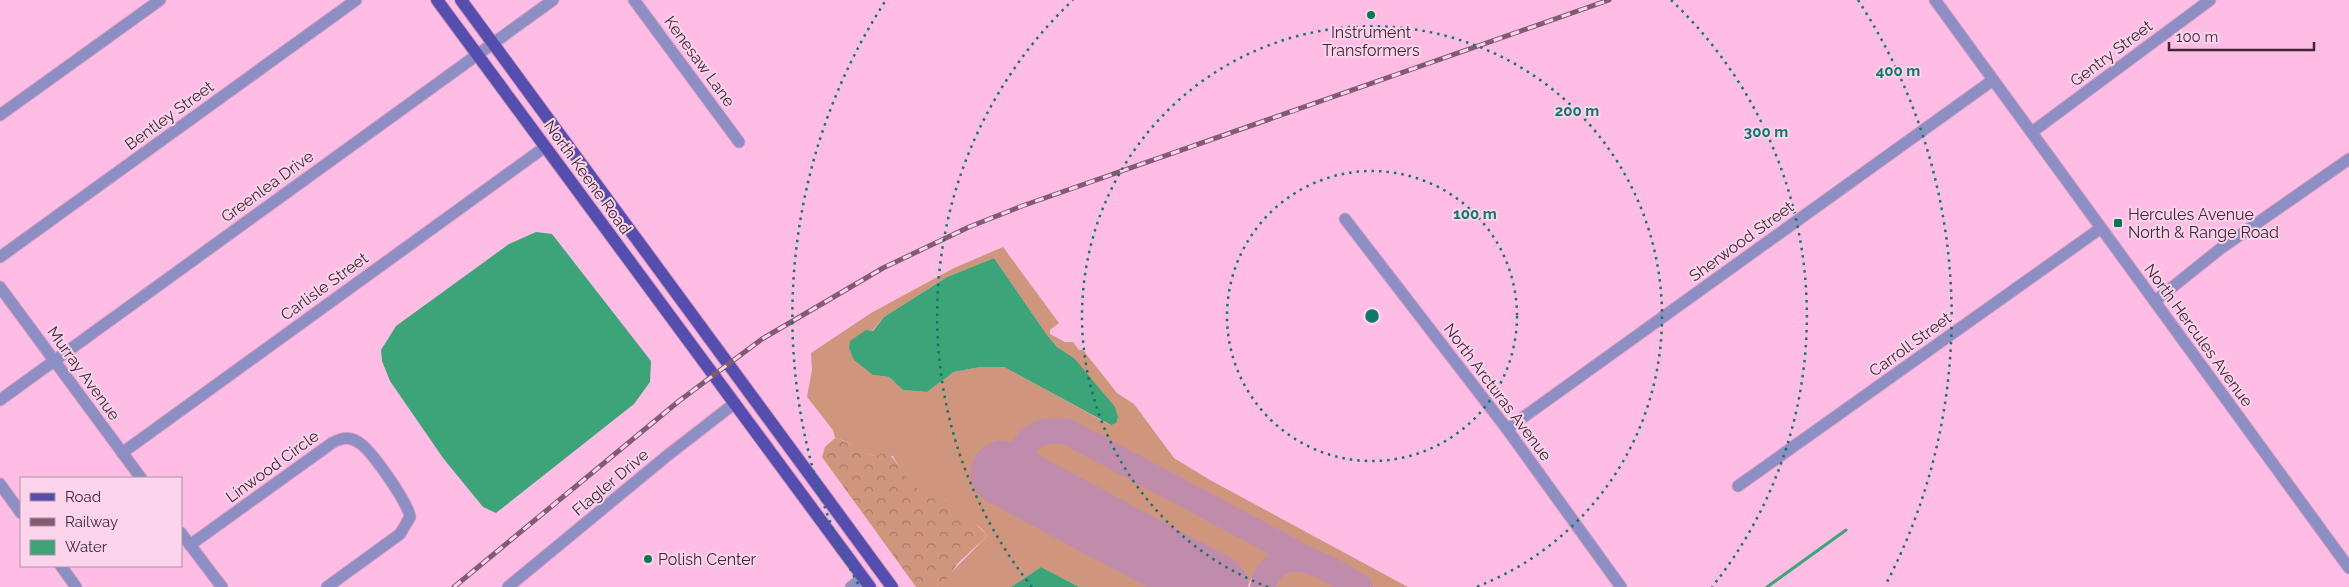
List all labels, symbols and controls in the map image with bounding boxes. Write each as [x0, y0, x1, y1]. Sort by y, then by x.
marker: Instrument Transformers [1365, 9, 1377, 21]
street label: Kenesaw Lane [660, 12, 739, 110]
street label: Gentry Street [2067, 16, 2157, 90]
scale bar [2169, 20, 2314, 52]
place label: Instrument Transformers [1322, 23, 1420, 60]
text: 100 m [2176, 28, 2218, 46]
text: 400 m [1876, 62, 1920, 80]
street label: Bentley Street [121, 77, 218, 154]
text: 200 m [1555, 102, 1599, 120]
street label: North Keene Road [540, 117, 635, 238]
text: 300 m [1744, 123, 1788, 141]
street label: Greenlea Drive [217, 146, 317, 226]
street label: Sherwood Street [1685, 197, 1798, 286]
text: 100 m [1453, 205, 1497, 223]
place label: Hercules Avenue North & Range Road [2128, 205, 2279, 242]
marker: Hercules Avenue North & Range Road [2112, 217, 2124, 229]
street label: Carlisle Street [277, 248, 372, 324]
street label: North Hercules Avenue [2140, 260, 2257, 410]
centre of rings [1363, 307, 1381, 325]
street label: Carroll Street [1866, 308, 1956, 381]
street label: North Arcturas Avenue [1440, 320, 1556, 465]
street label: Murray Avenue [43, 323, 124, 424]
street label: Linwood Circle [222, 426, 322, 506]
street label: Flagler Drive [568, 445, 652, 520]
legend [20, 477, 182, 567]
text: Road [65, 488, 101, 506]
text: Railway [65, 513, 118, 531]
text: Water [65, 538, 108, 556]
place label: Polish Center [658, 550, 757, 569]
marker: Polish Center [642, 553, 654, 565]

